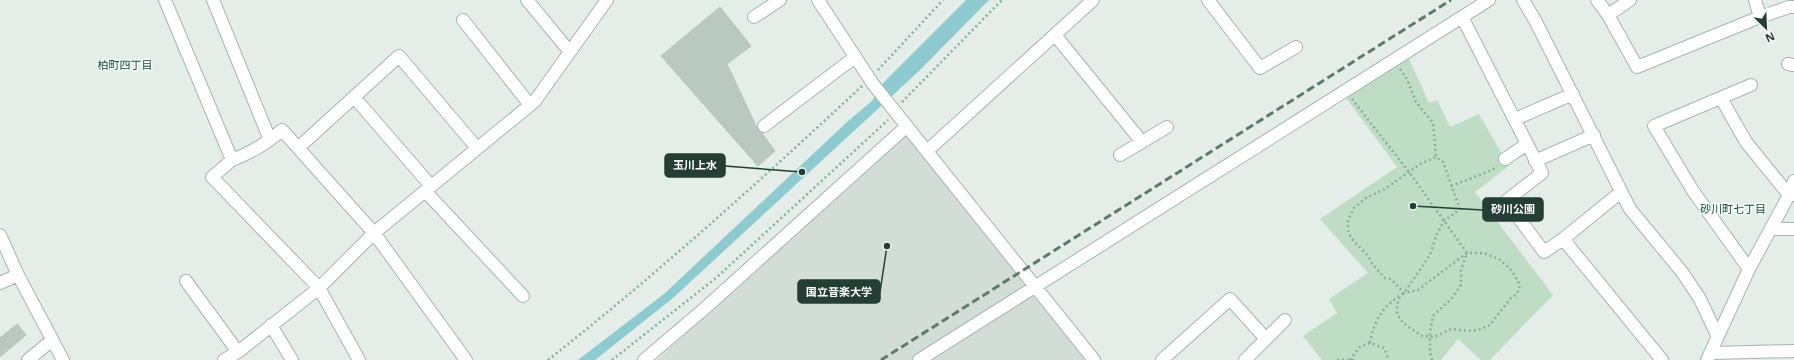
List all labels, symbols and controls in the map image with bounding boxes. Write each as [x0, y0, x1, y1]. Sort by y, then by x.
north arrow [1746, 8, 1786, 48]
text: N [1763, 29, 1777, 46]
district label: 柏町四丁目 [98, 57, 153, 72]
callout: 玉川上水 [665, 154, 725, 177]
text: 玉川上水 [673, 157, 717, 172]
callout: 砂川公園 [1483, 198, 1543, 221]
text: 砂川公園 [1491, 201, 1535, 216]
district label: 砂川町七丁目 [1700, 201, 1766, 216]
callout: 国立音楽大学 [798, 280, 880, 303]
text: 国立音楽大学 [806, 284, 872, 299]

